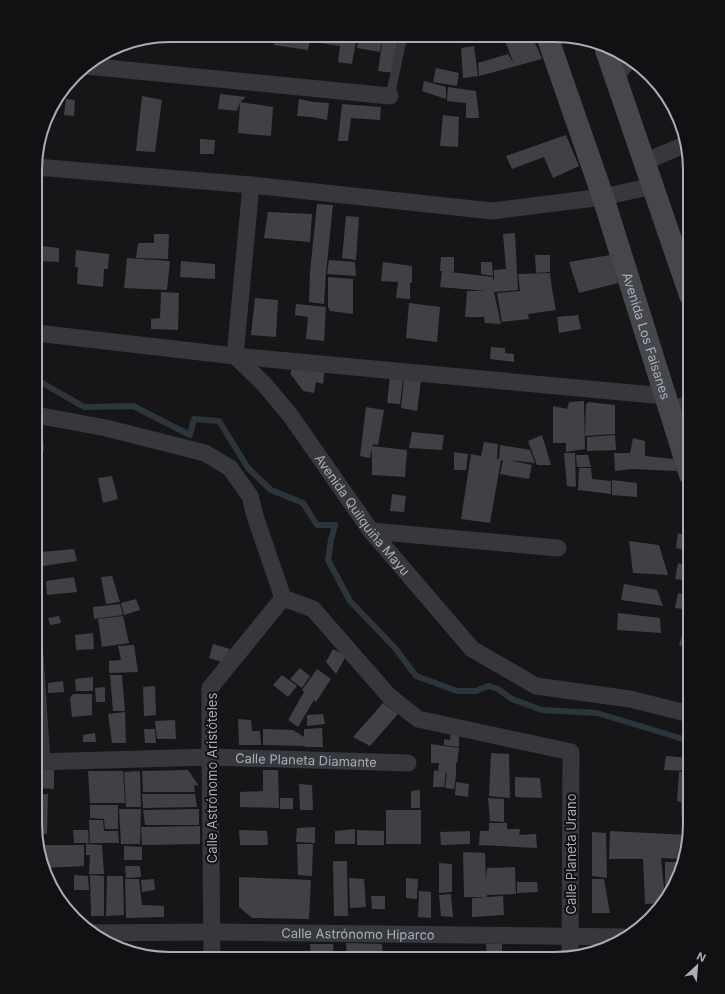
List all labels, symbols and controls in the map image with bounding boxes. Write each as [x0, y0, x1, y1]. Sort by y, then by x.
street label: Avenida Los Faisanes [619, 270, 674, 402]
street label: Avenida Quilquiña Mayu [312, 451, 413, 578]
street label: Calle Astrónomo Aristóteles [204, 693, 220, 863]
street label: Calle Planeta Diamante [235, 750, 377, 770]
street label: Calle Planeta Urano [563, 793, 579, 914]
street label: Calle Astrónomo Hiparco [281, 925, 435, 943]
north arrow [677, 946, 717, 986]
text: N [695, 949, 708, 965]

